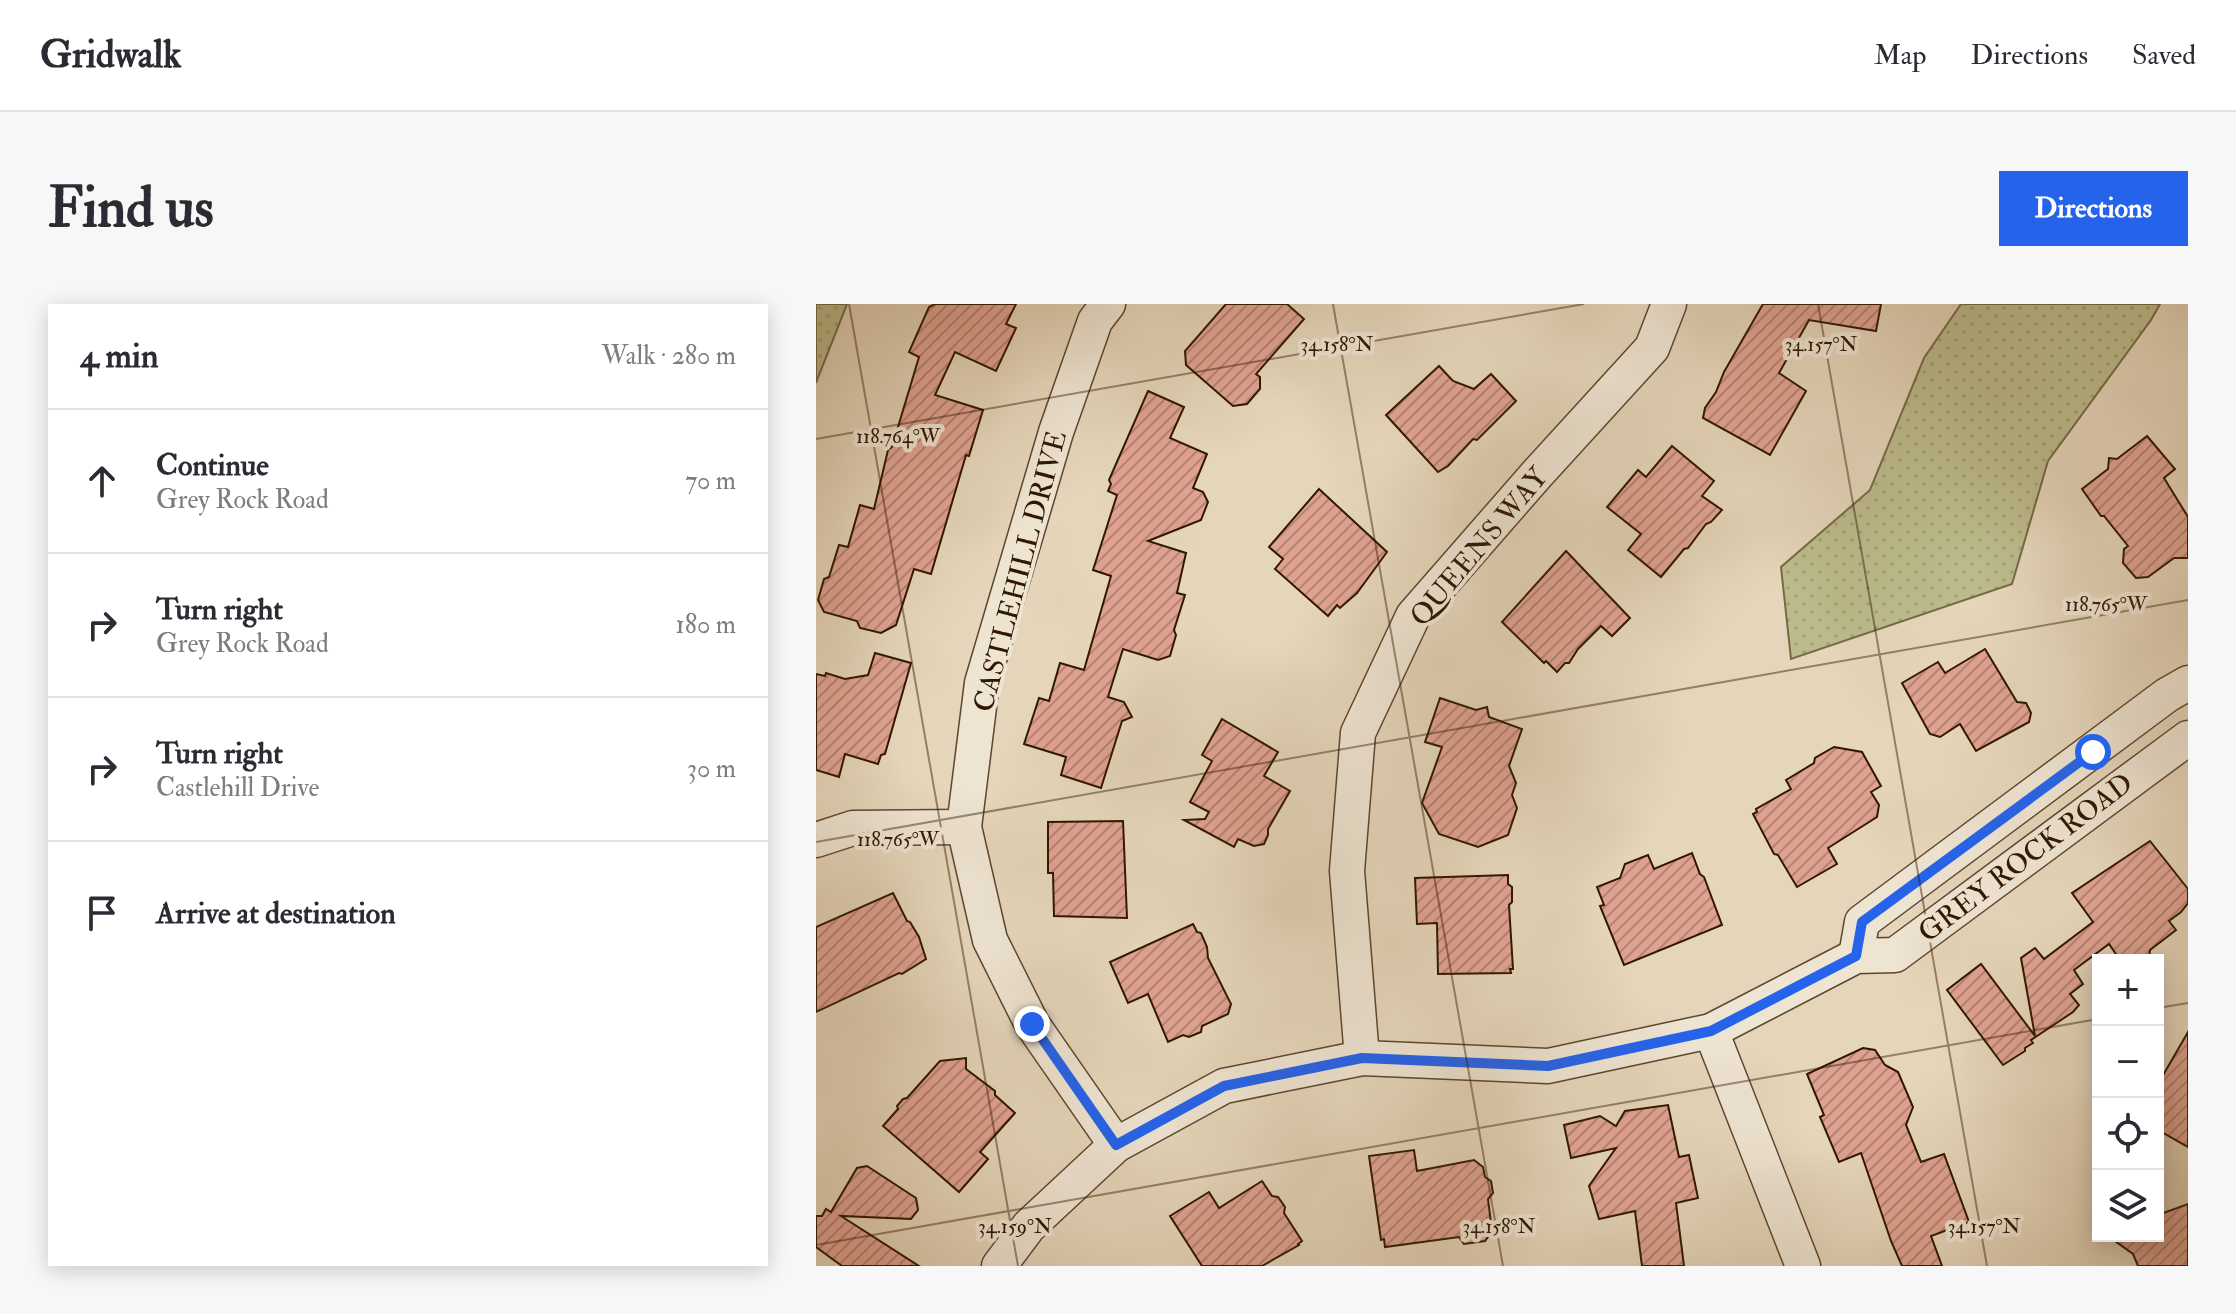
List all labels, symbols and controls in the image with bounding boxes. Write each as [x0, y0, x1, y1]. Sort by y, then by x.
text: Gridwalk [40, 31, 181, 79]
text: Map [1874, 38, 1927, 73]
text: Directions [1971, 38, 2088, 73]
text: Saved [2132, 38, 2196, 73]
button: Directions [1999, 171, 2188, 246]
text: Find us [48, 173, 214, 244]
text: 34.158°N [1301, 332, 1374, 357]
text: 34.157°N [1785, 332, 1857, 357]
text: 4 min [80, 335, 158, 378]
text: Walk · 280 m [602, 340, 736, 372]
text: 118.764°W [856, 424, 941, 449]
street label: CASTLEHILL DRIVE [966, 427, 1075, 716]
text: Continue [156, 447, 269, 484]
icon: ahead [80, 459, 124, 503]
street label: QUEENS WAY [1402, 460, 1556, 634]
text: 70 m [685, 465, 736, 497]
text: Grey Rock Road [156, 484, 329, 516]
text: Turn right [156, 591, 283, 628]
text: 118.765°W [2065, 592, 2148, 617]
icon: right [80, 603, 124, 647]
text: 180 m [676, 609, 736, 641]
text: Grey Rock Road [156, 628, 329, 660]
route start [2075, 734, 2111, 770]
text: Turn right [156, 735, 283, 772]
icon: right [80, 747, 124, 791]
text: 30 m [687, 753, 736, 785]
street label: GREY ROCK ROAD [1912, 766, 2140, 950]
text: Castlehill Drive [156, 772, 319, 804]
text: 118.765°W [857, 827, 940, 852]
icon: arrive [80, 891, 124, 935]
text: Arrive at destination [156, 895, 396, 932]
map controls [2092, 954, 2164, 1242]
button: + [2092, 954, 2164, 1026]
route end [1014, 1006, 1050, 1042]
button: − [2092, 1026, 2164, 1098]
button: locate [2092, 1098, 2164, 1170]
button: layers [2092, 1170, 2164, 1242]
text: 34.159°N [978, 1214, 1052, 1239]
text: 34.158°N [1463, 1214, 1536, 1239]
text: 34.157°N [1948, 1214, 2020, 1239]

